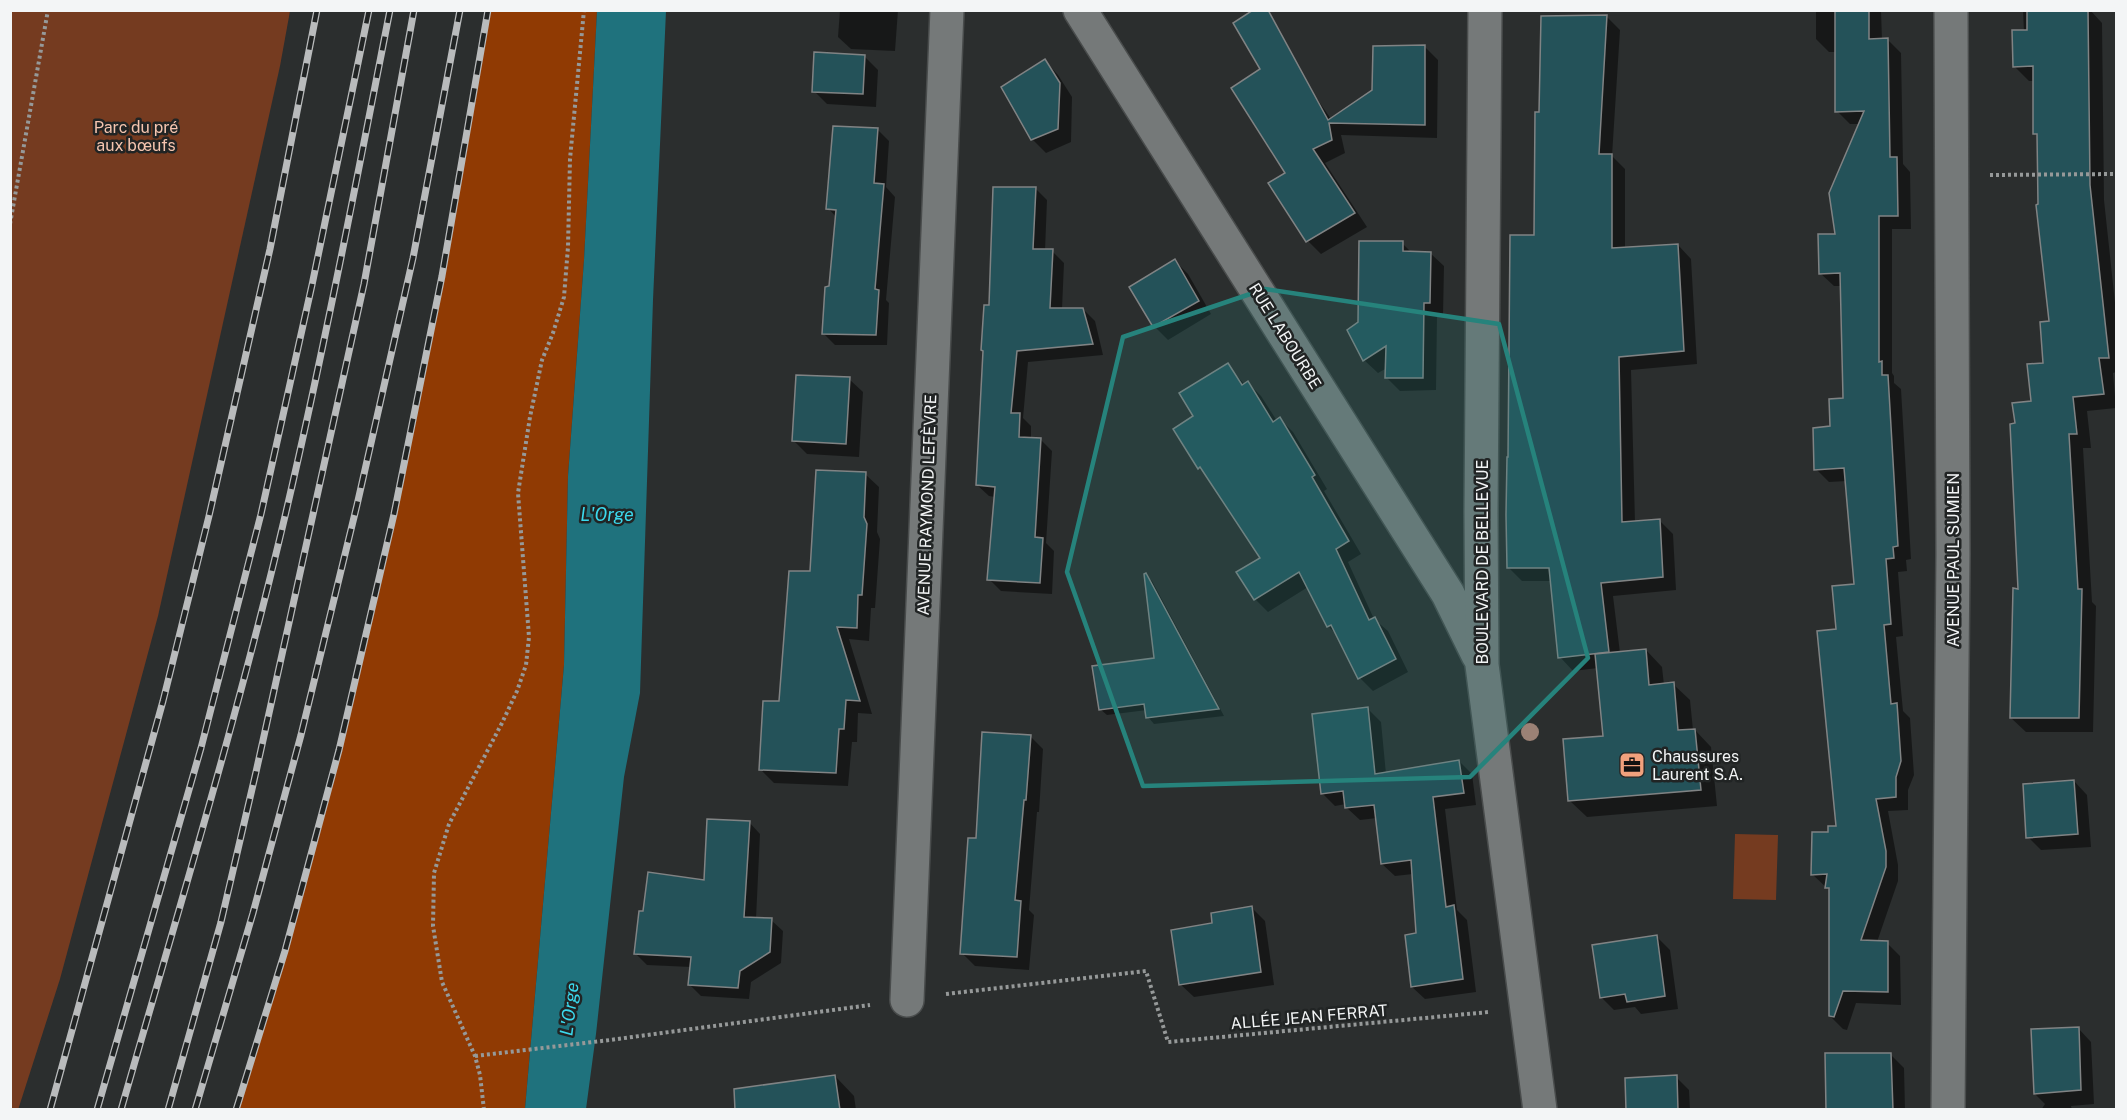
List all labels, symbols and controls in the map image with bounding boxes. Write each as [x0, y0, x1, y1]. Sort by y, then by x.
park label: Parc du pré aux bœufs [94, 118, 178, 155]
street label: RUE LABOURBE [1245, 279, 1325, 393]
street label: AVENUE RAYMOND LEFÈVRE [913, 394, 940, 616]
street label: BOULEVARD DE BELLEVUE [1473, 460, 1492, 664]
street label: AVENUE PAUL SUMIEN [1944, 473, 1963, 647]
water label: L'Orge [580, 504, 634, 525]
place label: Chaussures Laurent S.A. [1652, 747, 1743, 784]
office icon: Chaussures Laurent S.A. [1617, 750, 1647, 780]
water label: L'Orge [555, 981, 583, 1037]
street label: ALLÉE JEAN FERRAT [1230, 1000, 1389, 1033]

